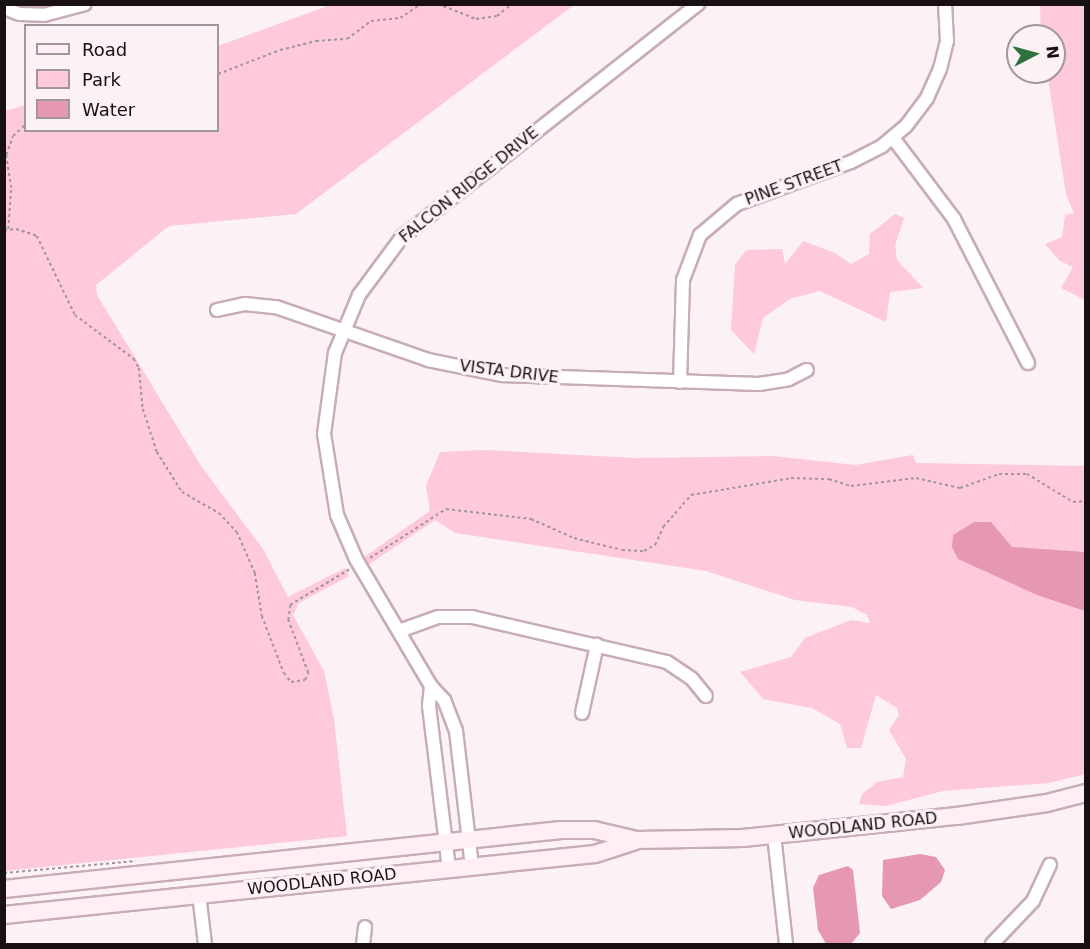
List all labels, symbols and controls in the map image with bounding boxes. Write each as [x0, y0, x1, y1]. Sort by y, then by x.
legend [24, 24, 219, 132]
north arrow [1006, 24, 1066, 84]
text: Road [82, 39, 127, 60]
text: N [1042, 45, 1063, 60]
text: Park [82, 69, 121, 90]
text: Water [82, 99, 135, 120]
street label: FALCON RIDGE DRIVE [396, 123, 542, 247]
street label: PINE STREET [743, 156, 845, 210]
street label: VISTA DRIVE [458, 356, 560, 388]
street label: WOODLAND ROAD [788, 809, 938, 843]
street label: WOODLAND ROAD [247, 865, 397, 899]

